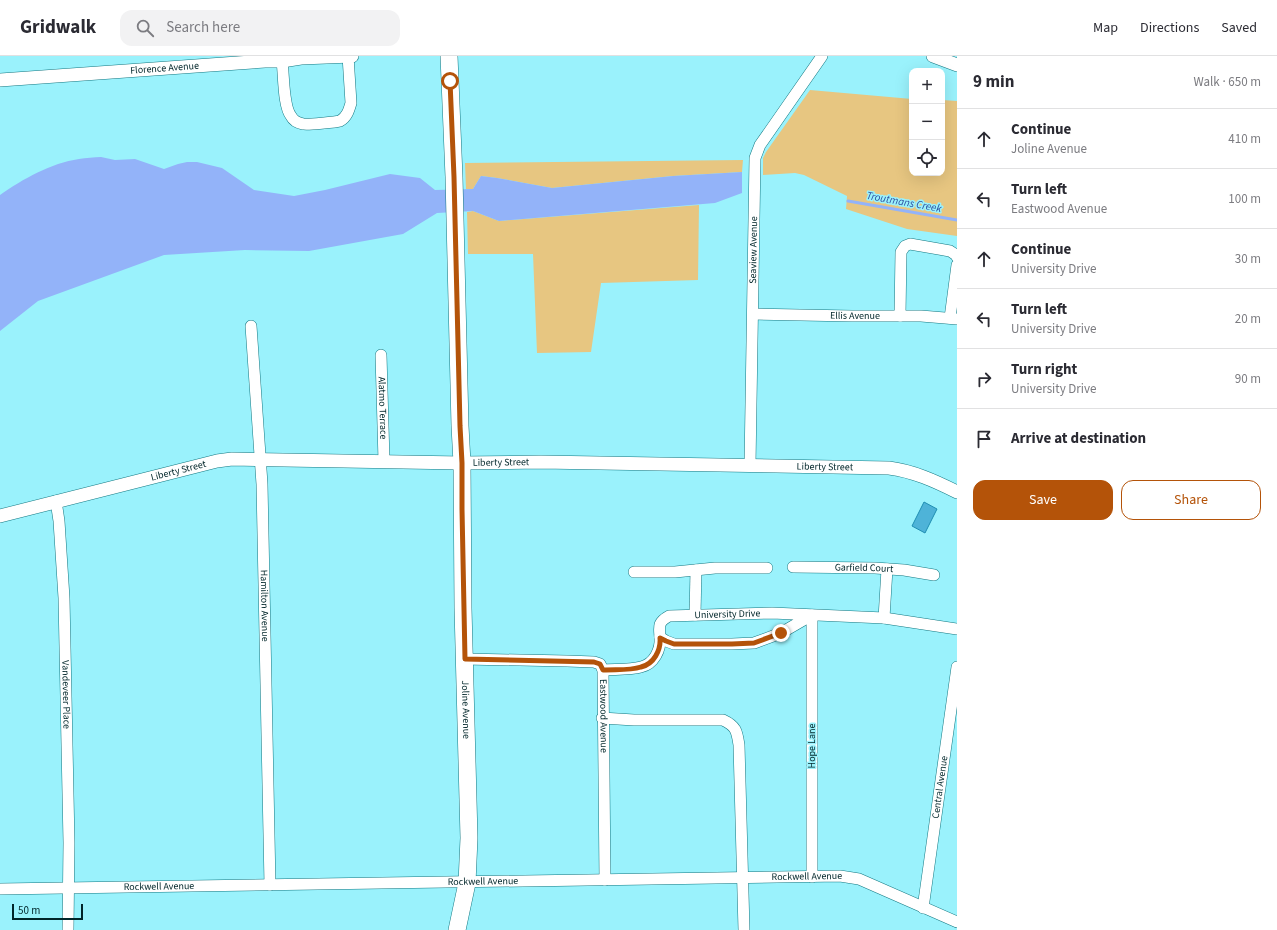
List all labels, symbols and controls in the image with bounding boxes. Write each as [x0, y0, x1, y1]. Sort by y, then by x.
search box [120, 10, 400, 46]
text: Gridwalk [20, 14, 96, 41]
icon: search [134, 17, 156, 39]
text: Search here [166, 17, 240, 38]
text: Map [1093, 18, 1118, 38]
text: Directions [1140, 18, 1199, 38]
text: Saved [1221, 18, 1257, 38]
street label: Florence Avenue [130, 59, 200, 78]
map controls [909, 68, 945, 176]
button: + [909, 68, 945, 104]
text: 9 min [973, 70, 1014, 94]
route start [441, 72, 459, 90]
text: Walk · 650 m [1193, 73, 1261, 91]
button: − [909, 104, 945, 140]
text: Continue [1011, 119, 1071, 140]
icon: ahead [973, 128, 995, 150]
text: 410 m [1228, 130, 1261, 148]
button: locate [909, 140, 945, 176]
text: Joline Avenue [1011, 140, 1087, 158]
text: Turn left [1011, 179, 1067, 200]
water label: Troutmans Creek [865, 188, 943, 216]
icon: left [973, 188, 995, 210]
text: 100 m [1228, 190, 1261, 208]
text: Eastwood Avenue [1011, 200, 1107, 218]
street label: Seaview Avenue [746, 216, 761, 284]
text: Continue [1011, 239, 1071, 260]
icon: ahead [973, 248, 995, 270]
text: 30 m [1235, 250, 1261, 268]
text: University Drive [1011, 260, 1097, 278]
text: Turn left [1011, 299, 1067, 320]
icon: left [973, 308, 995, 330]
street label: Ellis Avenue [830, 309, 880, 323]
text: 20 m [1235, 310, 1261, 328]
text: University Drive [1011, 320, 1097, 338]
text: Turn right [1011, 359, 1077, 380]
icon: right [973, 368, 995, 390]
text: 90 m [1235, 370, 1261, 388]
street label: Alatmo Terrace [375, 376, 390, 440]
text: University Drive [1011, 380, 1097, 398]
icon: arrive [973, 428, 995, 450]
text: Arrive at destination [1011, 428, 1146, 449]
street label: Liberty Street [473, 455, 530, 470]
street label: Liberty Street [149, 457, 208, 485]
street label: Liberty Street [797, 459, 854, 474]
button: Save [973, 480, 1113, 520]
button: Share [1121, 480, 1261, 520]
street label: Garfield Court [835, 561, 894, 576]
street label: Hamilton Avenue [257, 569, 272, 642]
street label: University Drive [694, 606, 761, 622]
route end [772, 624, 790, 642]
street label: Vandeveer Place [58, 660, 74, 729]
street label: Eastwood Avenue [596, 679, 611, 753]
street label: Joline Avenue [458, 680, 473, 739]
street label: Hope Lane [805, 724, 819, 768]
street label: Central Avenue [929, 755, 951, 820]
street label: Rockwell Avenue [771, 869, 842, 884]
street label: Rockwell Avenue [448, 874, 518, 889]
street label: Rockwell Avenue [124, 879, 194, 894]
scale bar [12, 902, 83, 921]
text: 50 m [18, 903, 40, 918]

